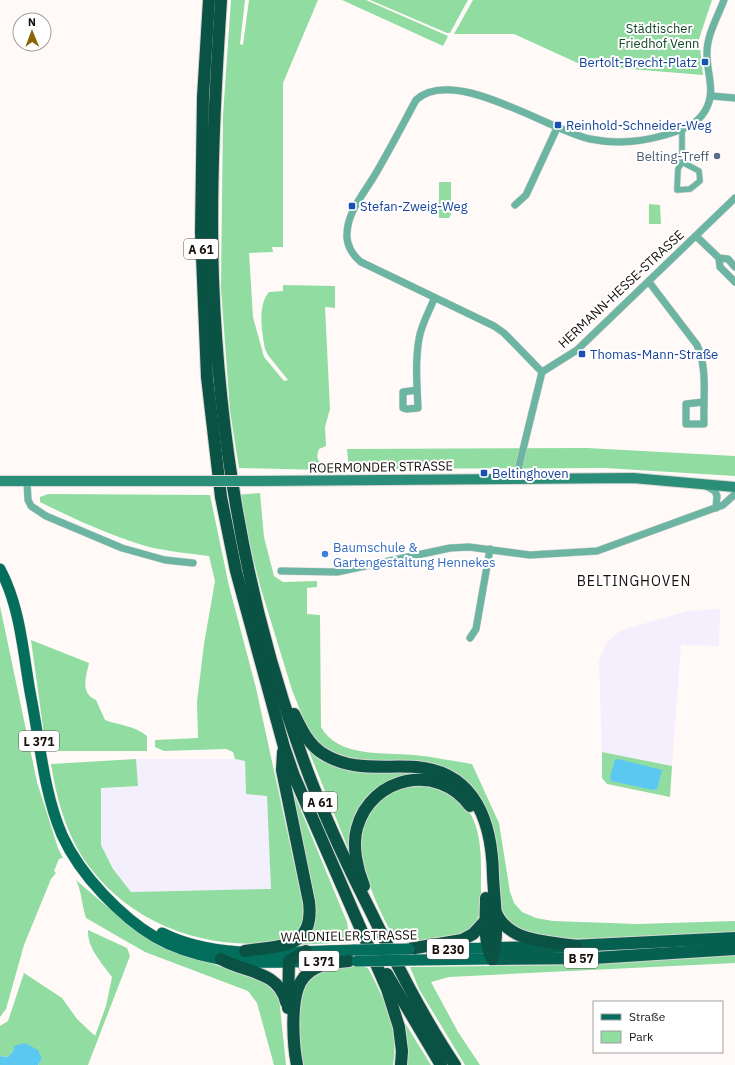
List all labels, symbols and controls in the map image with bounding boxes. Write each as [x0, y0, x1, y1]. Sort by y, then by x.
north arrow [12, 12, 52, 52]
text: N [28, 15, 36, 29]
park label: Städtischer Friedhof Venn [618, 20, 700, 52]
place label: Bertolt-Brecht-Platz [579, 54, 697, 71]
marker: Bertolt-Brecht-Platz [700, 57, 710, 67]
place label: Reinhold-Schneider-Weg [566, 117, 712, 134]
marker: Reinhold-Schneider-Weg [553, 120, 563, 130]
place label: Belting-Treff [636, 148, 709, 165]
marker: Belting-Treff [712, 151, 722, 161]
place label: Stefan-Zweig-Weg [360, 198, 468, 215]
marker: Stefan-Zweig-Weg [347, 201, 357, 211]
street label: HERMANN-HESSE-STRASSE [555, 226, 687, 352]
road number: A 61 [184, 239, 218, 259]
place label: Thomas-Mann-Straße [590, 346, 718, 363]
marker: Thomas-Mann-Straße [577, 349, 587, 359]
street label: ROERMONDER STRASSE [309, 457, 453, 477]
place label: Beltinghoven [492, 465, 569, 482]
marker: Beltinghoven [479, 468, 489, 478]
place label: Baumschule & Gartengestaltung Hennekes [333, 539, 496, 571]
marker: Baumschule & Gartengestaltung Hennekes [320, 549, 330, 559]
district label: BELTINGHOVEN [577, 572, 691, 590]
road number: L 371 [19, 731, 59, 751]
road number: A 61 [303, 792, 337, 812]
street label: WALDNIELER STRASSE [281, 926, 417, 946]
road number: B 230 [427, 939, 469, 959]
road number: B 57 [564, 948, 598, 968]
road number: L 371 [299, 951, 339, 971]
legend [593, 1001, 723, 1053]
text: Straße [629, 1009, 666, 1024]
text: Park [629, 1029, 654, 1044]

